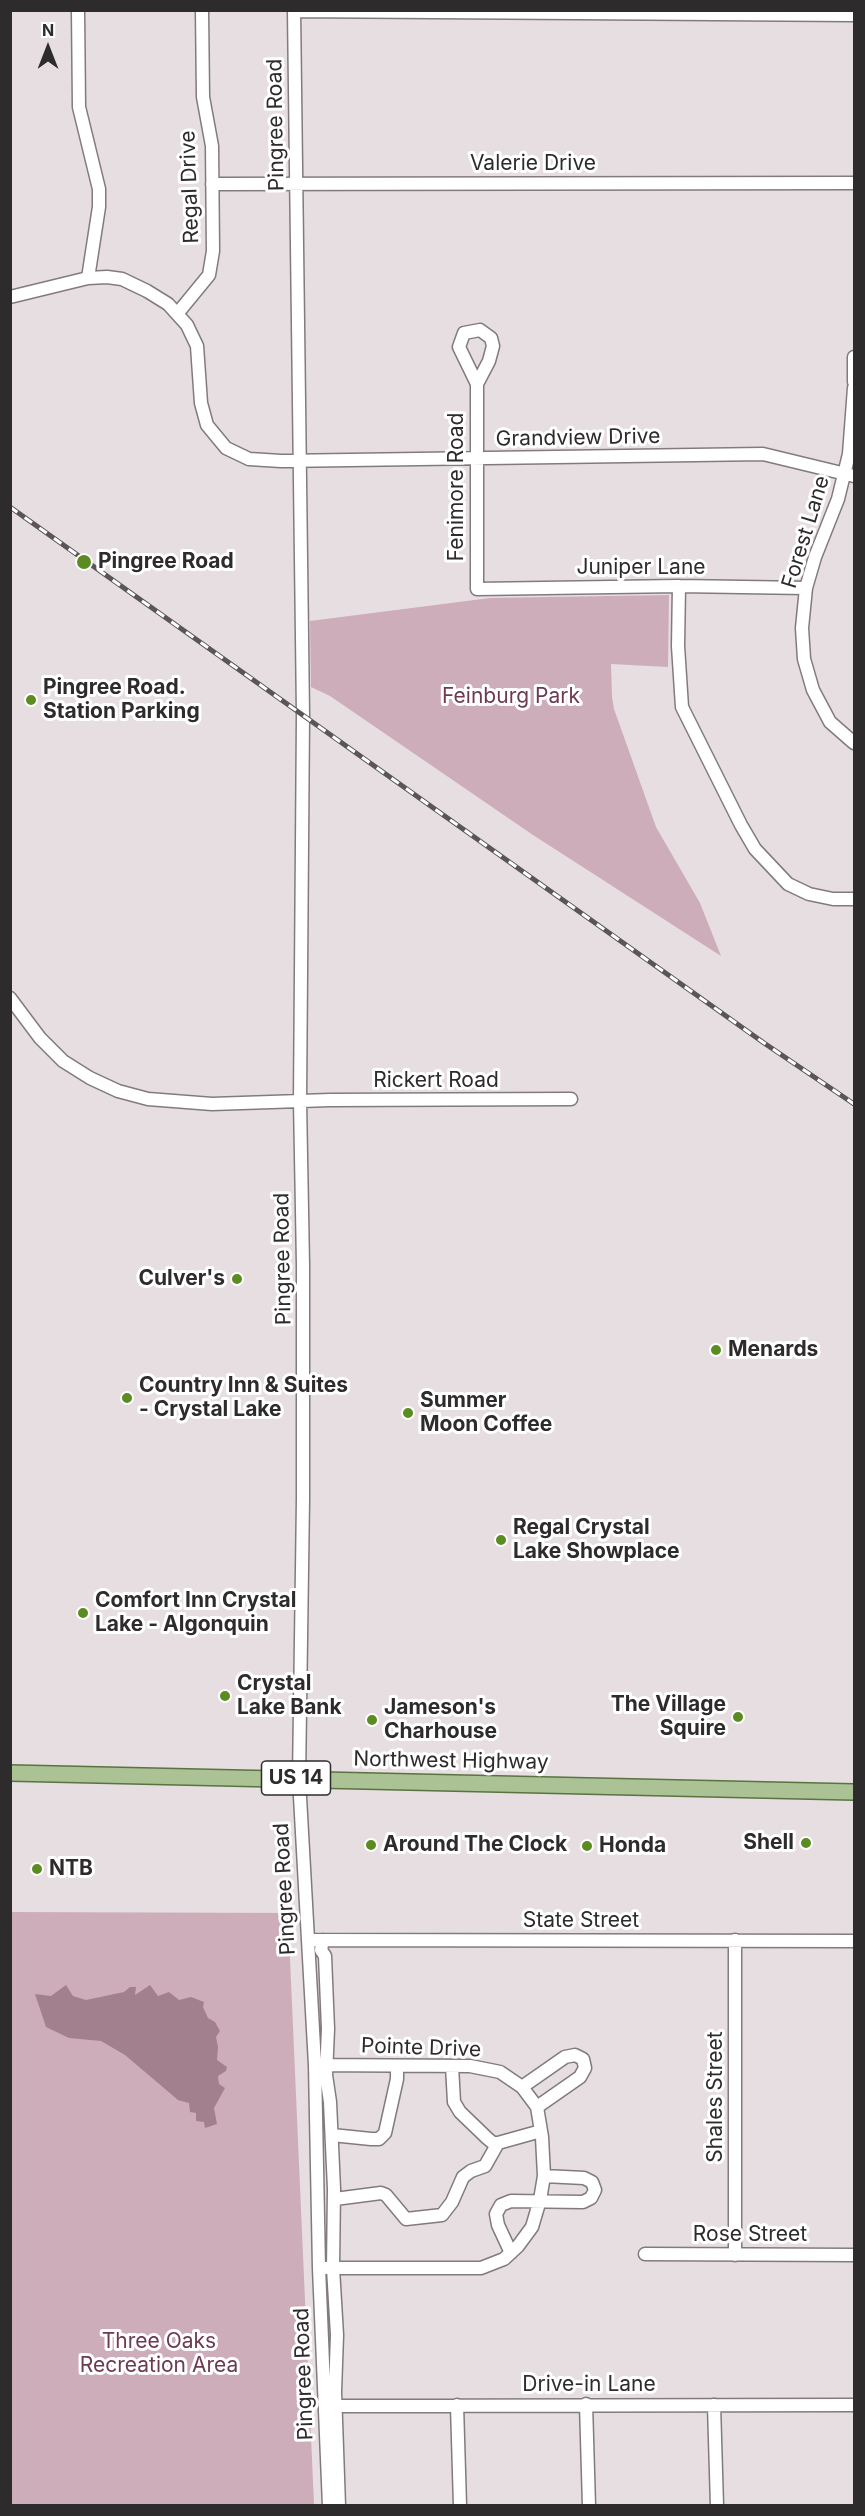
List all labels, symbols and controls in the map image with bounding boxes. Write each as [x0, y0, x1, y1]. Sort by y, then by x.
north arrow [18, 18, 78, 78]
text: N [42, 20, 54, 40]
street label: Pingree Road [262, 59, 290, 191]
street label: Regal Drive [175, 130, 205, 244]
street label: Valerie Drive [470, 151, 596, 177]
street label: Fenimore Road [444, 413, 470, 561]
street label: Grandview Drive [495, 424, 661, 452]
street label: Forest Lane [777, 473, 835, 591]
place label: Pingree Road [98, 549, 234, 575]
marker: Pingree Road [75, 553, 93, 571]
street label: Juniper Lane [576, 555, 706, 581]
place label: Pingree Road. Station Parking [43, 675, 200, 725]
park label: Feinburg Park [442, 684, 580, 710]
marker: Pingree Road. Station Parking [24, 693, 38, 707]
street label: Rickert Road [373, 1068, 499, 1094]
street label: Pingree Road [269, 1193, 297, 1325]
place label: Culver's [138, 1266, 225, 1292]
marker: Culver's [230, 1272, 244, 1286]
place label: Menards [728, 1337, 818, 1363]
marker: Menards [709, 1343, 723, 1357]
place label: Country Inn & Suites - Crystal Lake [139, 1373, 348, 1423]
place label: Summer Moon Coffee [420, 1388, 552, 1438]
marker: Country Inn & Suites - Crystal Lake [120, 1391, 134, 1405]
marker: Summer Moon Coffee [401, 1406, 415, 1420]
place label: Regal Crystal Lake Showplace [513, 1515, 680, 1565]
marker: Regal Crystal Lake Showplace [494, 1533, 508, 1547]
place label: Comfort Inn Crystal Lake - Algonquin [95, 1588, 296, 1638]
marker: Comfort Inn Crystal Lake - Algonquin [76, 1606, 90, 1620]
place label: Crystal Lake Bank [237, 1671, 342, 1721]
marker: Crystal Lake Bank [218, 1689, 232, 1703]
place label: The Village Squire [611, 1692, 726, 1742]
place label: Jameson's Charhouse [384, 1695, 497, 1745]
marker: The Village Squire [731, 1710, 745, 1724]
marker: Jameson's Charhouse [365, 1713, 379, 1727]
street label: Northwest Highway [353, 1747, 549, 1775]
road number: US 14 [262, 1761, 330, 1795]
street label: Pingree Road [269, 1822, 301, 1956]
place label: Shell [743, 1830, 794, 1856]
place label: Around The Clock [383, 1832, 567, 1858]
place label: Honda [599, 1833, 666, 1859]
marker: Shell [799, 1836, 813, 1850]
marker: Around The Clock [364, 1838, 378, 1852]
marker: Honda [580, 1839, 594, 1853]
place label: NTB [49, 1856, 93, 1882]
marker: NTB [30, 1862, 44, 1876]
street label: State Street [523, 1908, 639, 1934]
street label: Shales Street [703, 2031, 729, 2163]
street label: Pointe Drive [360, 2033, 482, 2063]
street label: Rose Street [693, 2222, 807, 2248]
street label: Pingree Road [289, 2307, 319, 2441]
park label: Three Oaks Recreation Area [80, 2329, 238, 2379]
street label: Drive-in Lane [522, 2372, 656, 2398]

